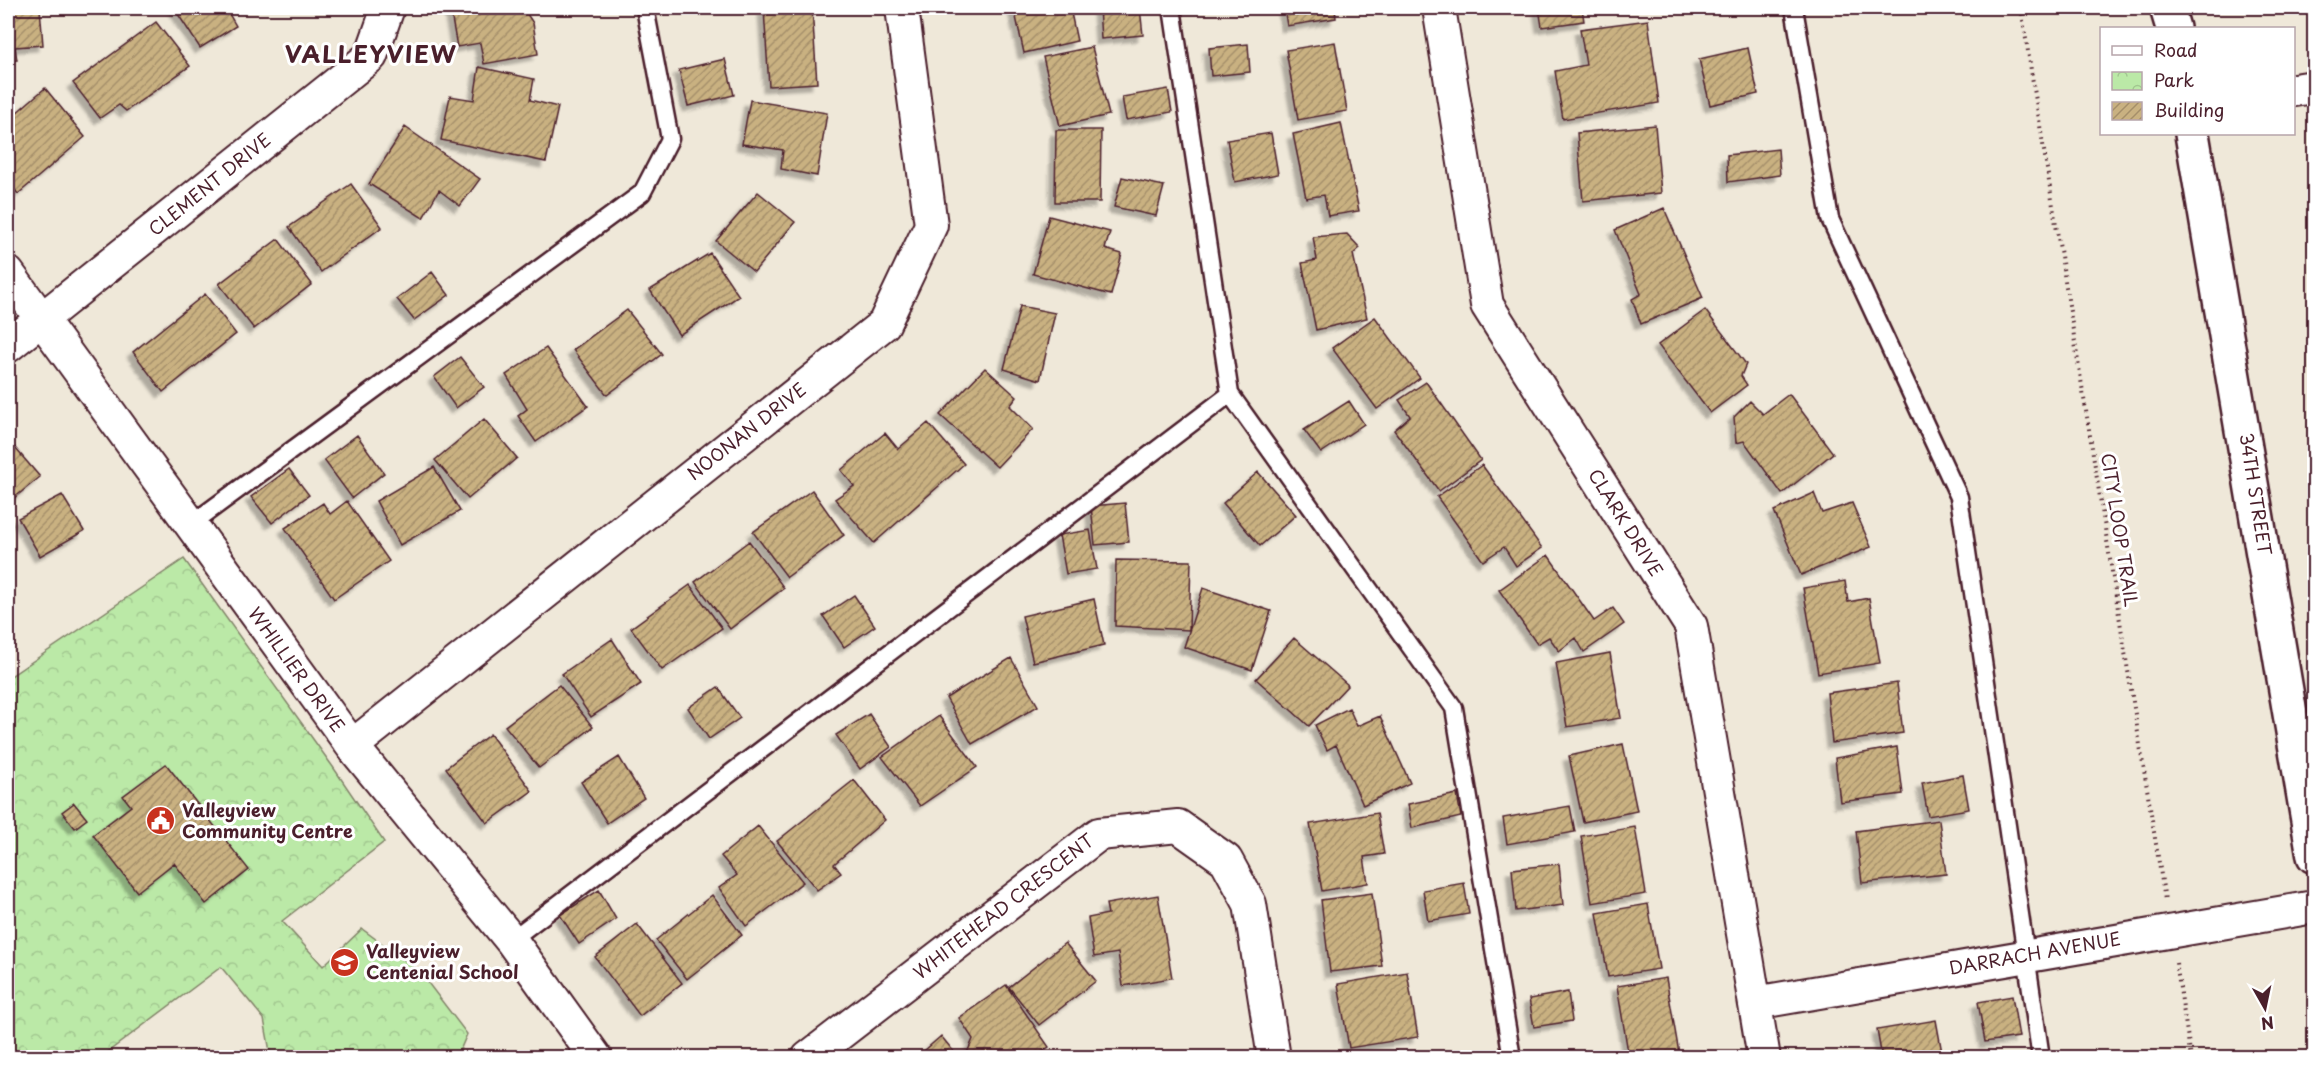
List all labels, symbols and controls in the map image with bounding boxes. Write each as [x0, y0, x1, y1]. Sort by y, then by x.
legend [2100, 27, 2295, 135]
district label: VALLEYVIEW [285, 35, 457, 71]
text: Road [2154, 36, 2198, 63]
text: Park [2154, 66, 2194, 93]
text: Building [2154, 96, 2224, 123]
street label: CLEMENT DRIVE [142, 126, 276, 242]
street label: NOONAN DRIVE [681, 376, 811, 486]
street label: 34TH STREET [2233, 431, 2280, 558]
street label: CITY LOOP TRAIL [2095, 451, 2146, 609]
street label: CLARK DRIVE [1582, 463, 1670, 581]
street label: WHILLIER DRIVE [242, 601, 352, 737]
place label: Valleyview Community Centre [182, 796, 353, 844]
public building icon: Valleyview Community Centre [145, 805, 177, 837]
street label: WHITEHEAD CRESCENT [907, 826, 1100, 985]
street label: DARRACH AVENUE [1947, 924, 2123, 981]
place label: Valleyview Centenial School [366, 937, 518, 985]
school or university icon: Valleyview Centenial School [329, 946, 361, 978]
north arrow [2235, 978, 2295, 1038]
text: N [2259, 1011, 2276, 1037]

